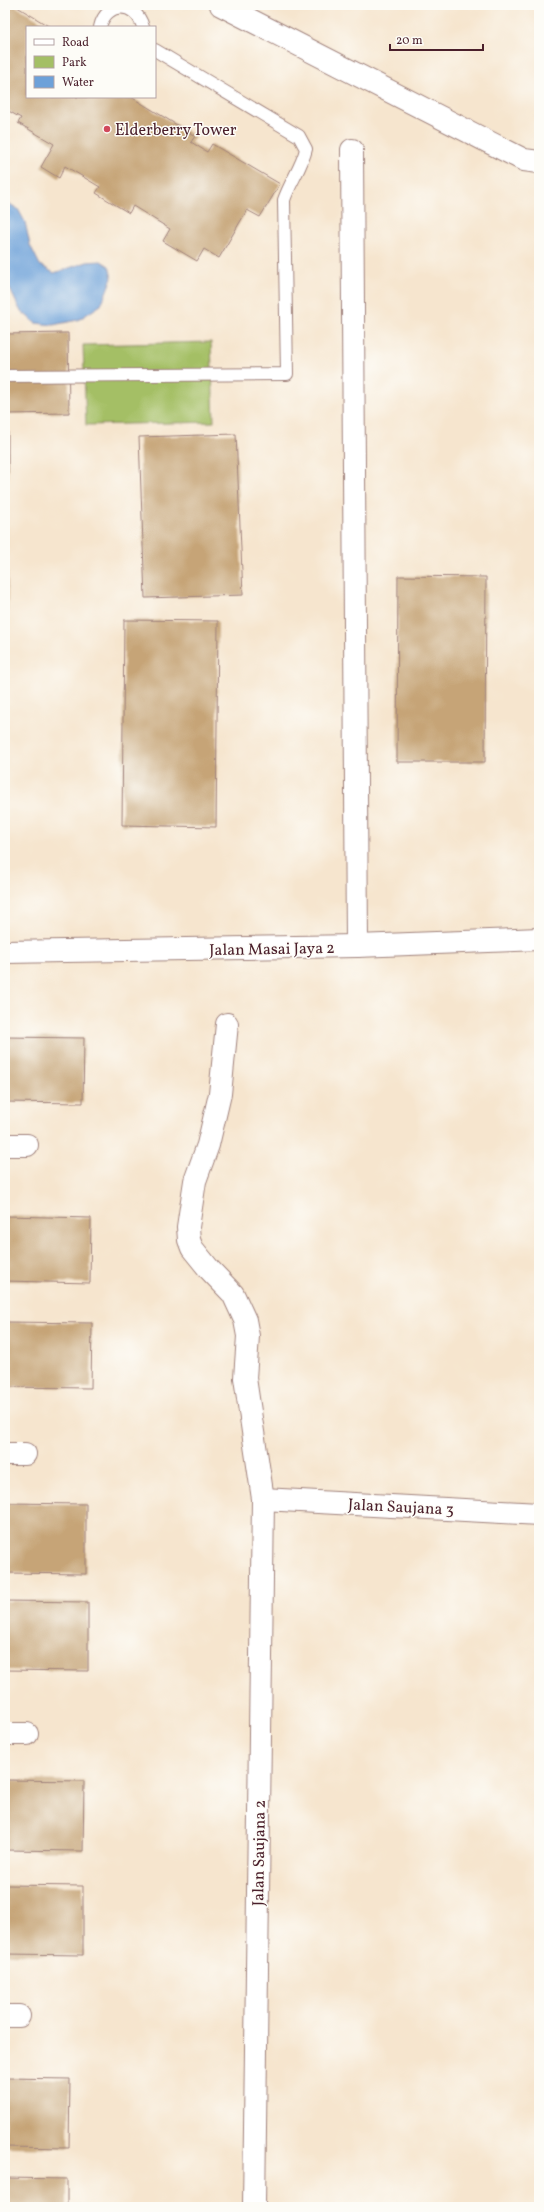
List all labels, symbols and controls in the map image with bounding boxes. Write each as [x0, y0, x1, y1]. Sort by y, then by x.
legend [26, 26, 156, 98]
scale bar [390, 26, 483, 52]
text: 20 m [396, 33, 423, 49]
text: Road [62, 35, 89, 51]
text: Park [62, 55, 87, 71]
text: Water [62, 75, 94, 91]
place label: Elderberry Tower [115, 120, 237, 142]
marker: Elderberry Tower [102, 124, 112, 134]
street label: Jalan Masai Jaya 2 [209, 938, 335, 962]
street label: Jalan Saujana 3 [347, 1494, 454, 1522]
street label: Jalan Saujana 2 [248, 1800, 272, 1906]

